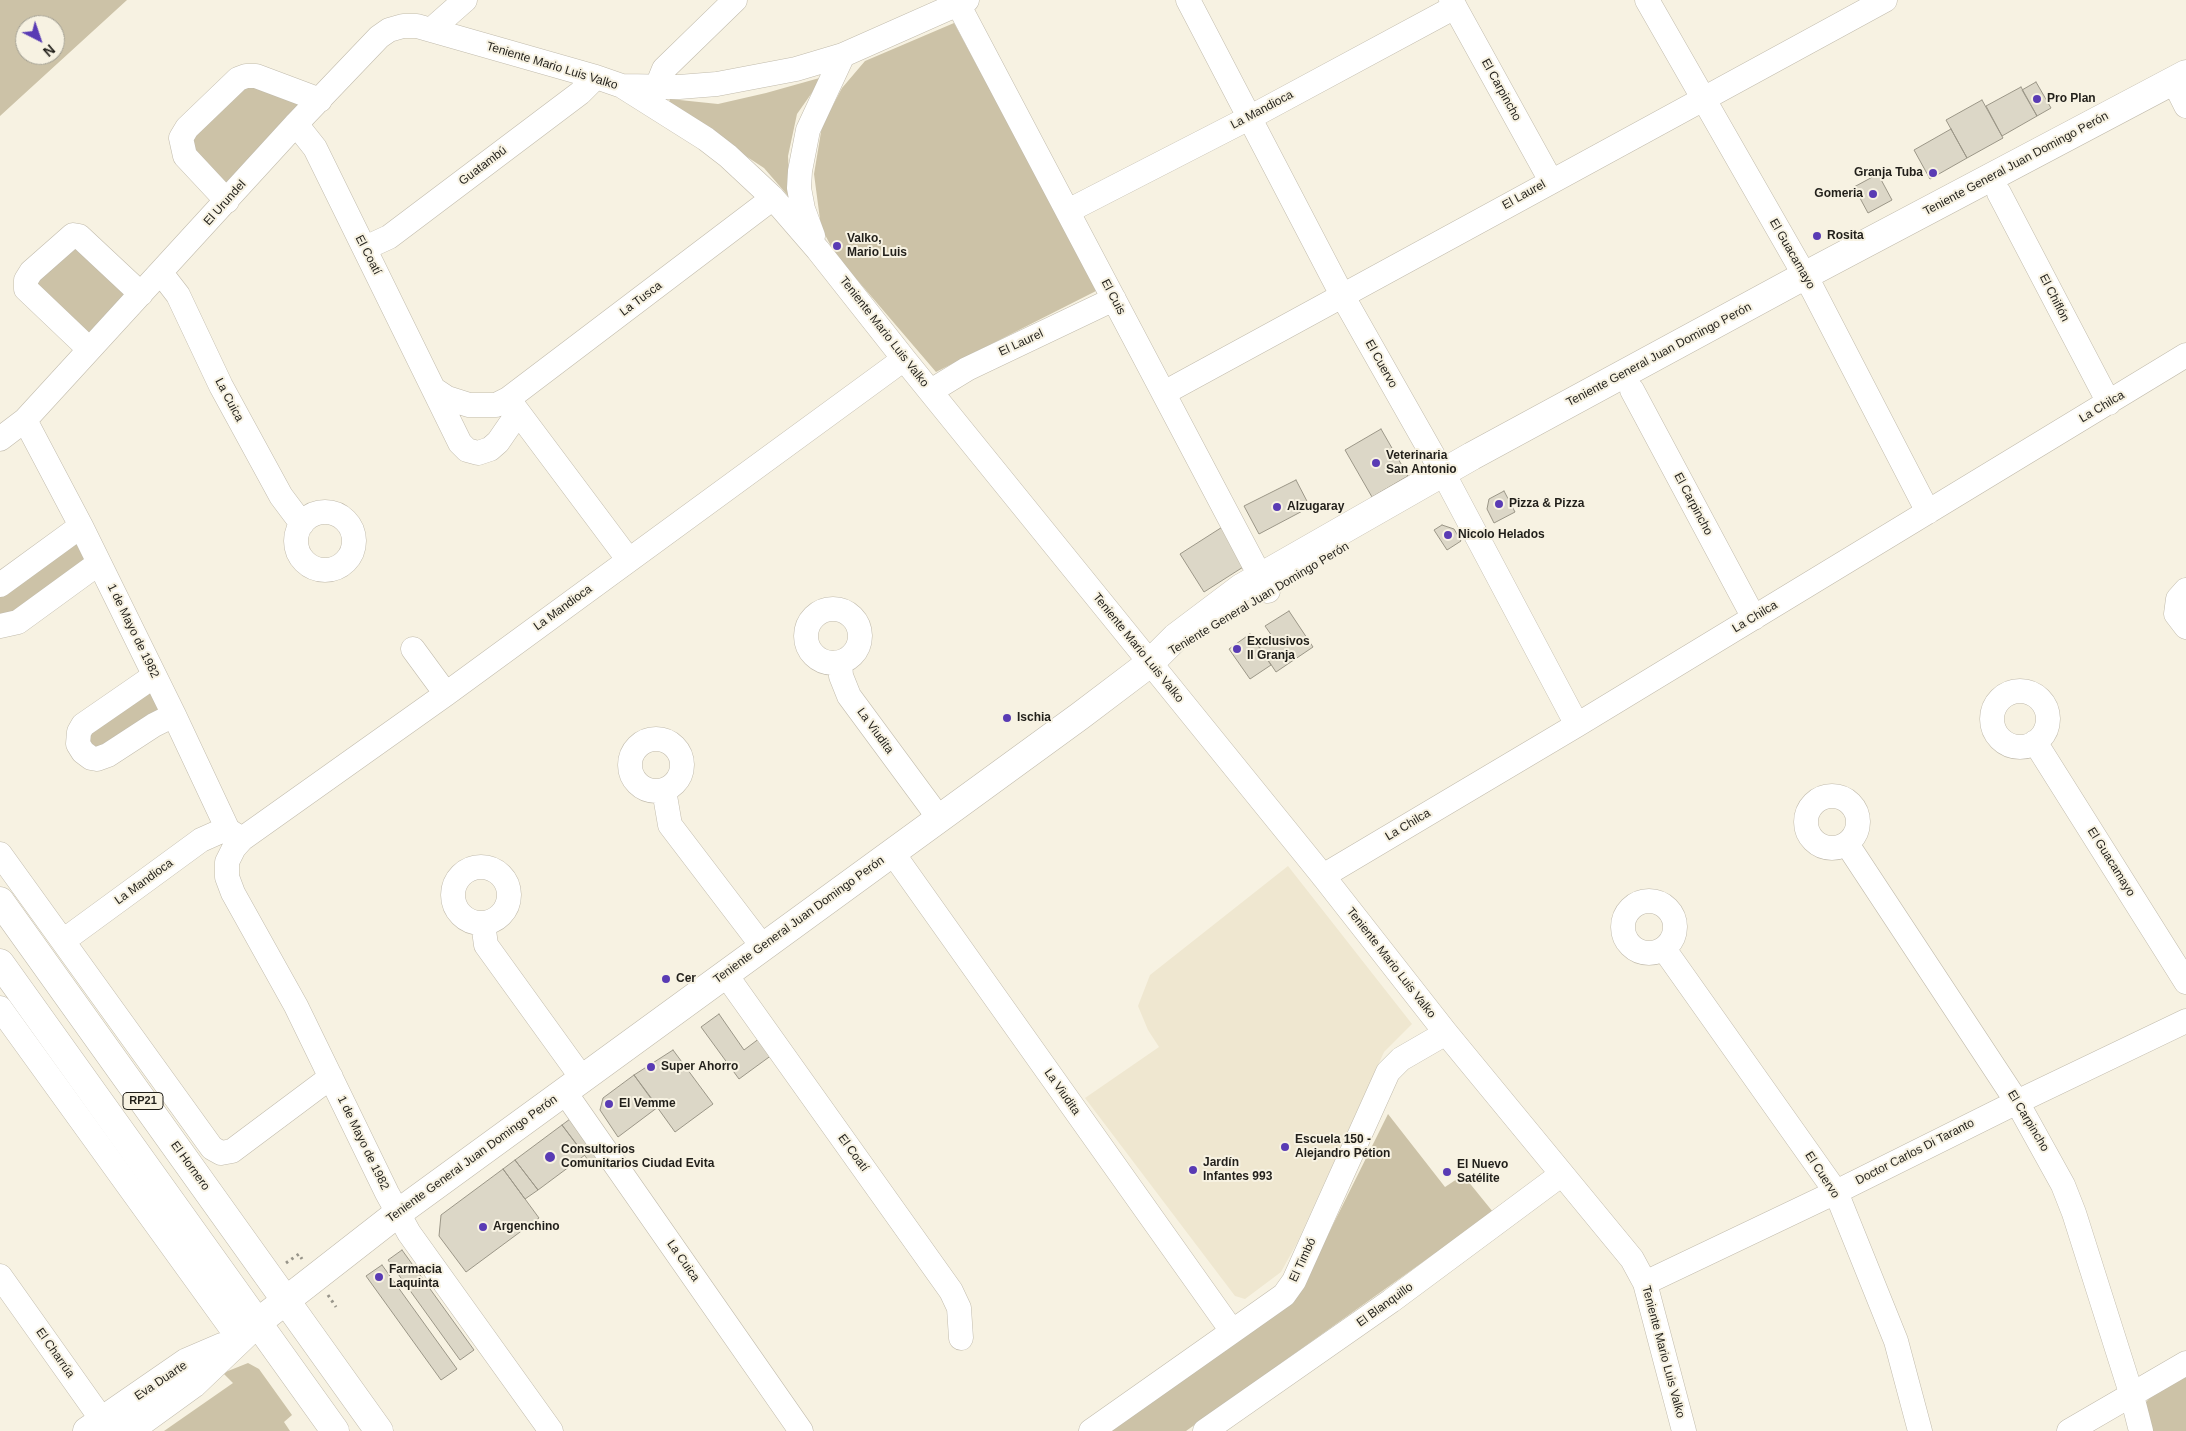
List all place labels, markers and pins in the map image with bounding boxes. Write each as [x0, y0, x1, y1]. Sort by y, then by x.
place label: Pro Plan [2047, 92, 2096, 106]
marker: Pro Plan [2031, 93, 2043, 105]
place label: Granja Tuba [1854, 166, 1923, 180]
marker: Granja Tuba [1927, 167, 1939, 179]
place label: Gomeria [1814, 187, 1863, 201]
marker: Gomeria [1867, 188, 1879, 200]
place label: Rosita [1827, 229, 1864, 243]
marker: Rosita [1811, 230, 1823, 242]
place label: Valko, Mario Luis [847, 232, 907, 260]
marker: Valko, Mario Luis [831, 240, 843, 252]
place label: Veterinaria San Antonio [1386, 449, 1457, 477]
marker: Veterinaria San Antonio [1370, 457, 1382, 469]
place label: Pizza & Pizza [1509, 497, 1584, 511]
marker: Pizza & Pizza [1493, 498, 1505, 510]
place label: Alzugaray [1287, 500, 1344, 514]
marker: Alzugaray [1271, 501, 1283, 513]
place label: Nicolo Helados [1458, 528, 1545, 542]
marker: Nicolo Helados [1442, 529, 1454, 541]
place label: Exclusivos II Granja [1247, 635, 1310, 663]
marker: Exclusivos II Granja [1231, 643, 1243, 655]
place label: Ischia [1017, 711, 1051, 725]
marker: Ischia [1001, 712, 1013, 724]
place label: Cer [676, 972, 696, 986]
marker: Cer [660, 973, 672, 985]
place label: Super Ahorro [661, 1060, 738, 1074]
marker: Super Ahorro [645, 1061, 657, 1073]
place label: El Vemme [619, 1097, 676, 1111]
marker: El Vemme [603, 1098, 615, 1110]
place label: Escuela 150 - Alejandro Pétion [1295, 1133, 1390, 1161]
marker: Escuela 150 - Alejandro Pétion [1279, 1141, 1291, 1153]
place label: Consultorios Comunitarios Ciudad Evita [561, 1143, 714, 1171]
marker: Consultorios Comunitarios Ciudad Evita [543, 1150, 557, 1164]
place label: Jardín Infantes 993 [1203, 1156, 1272, 1184]
place label: El Nuevo Satélite [1457, 1158, 1508, 1186]
marker: Jardín Infantes 993 [1187, 1164, 1199, 1176]
marker: El Nuevo Satélite [1441, 1166, 1453, 1178]
place label: Argenchino [493, 1220, 560, 1234]
marker: Argenchino [477, 1221, 489, 1233]
place label: Farmacia Laquinta [389, 1263, 442, 1291]
marker: Farmacia Laquinta [373, 1271, 385, 1283]

